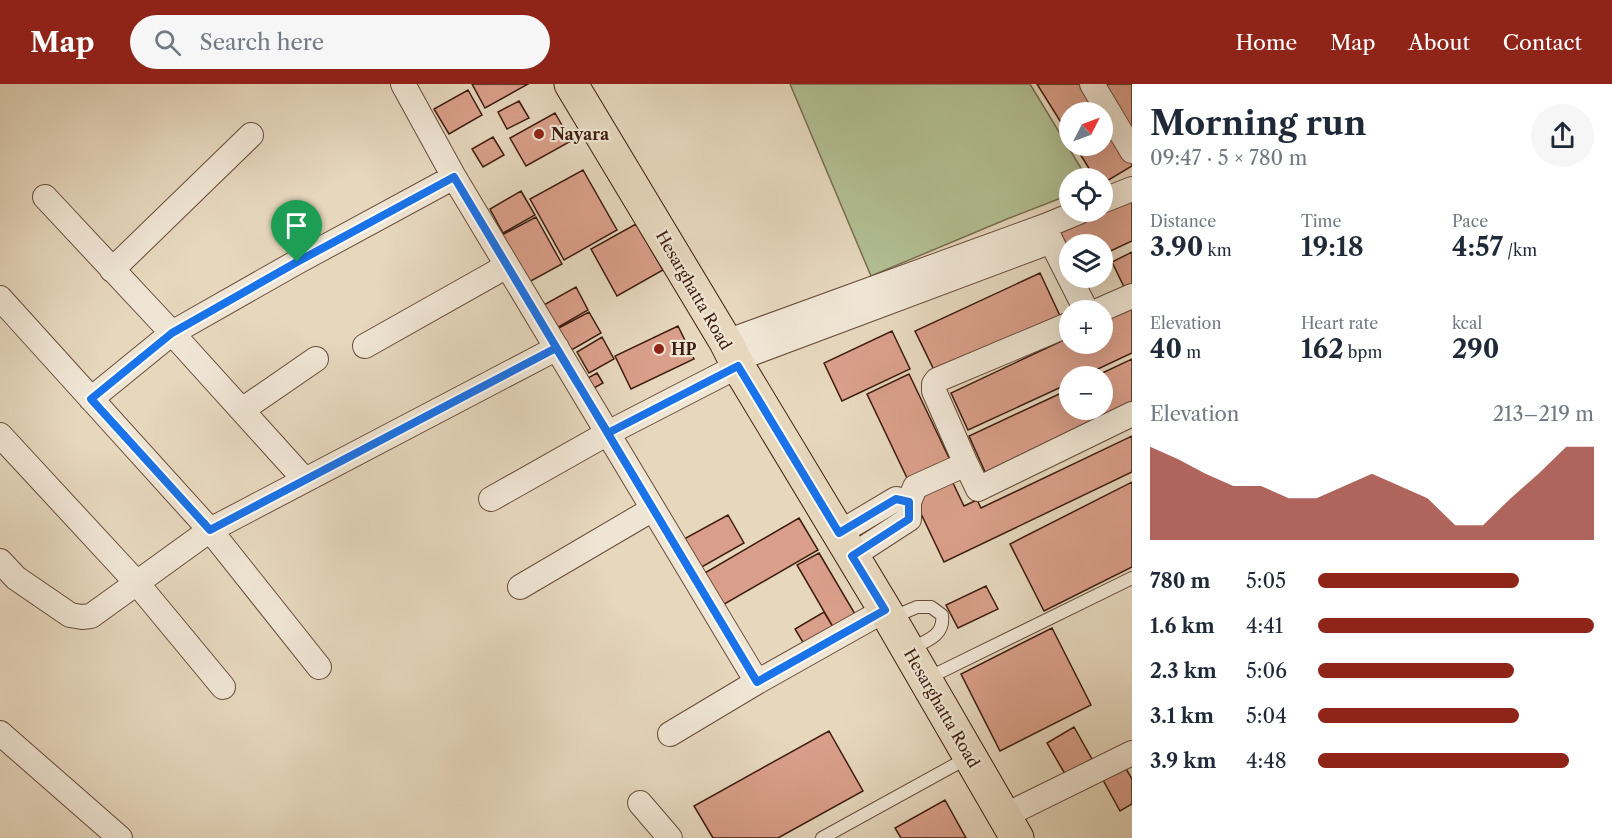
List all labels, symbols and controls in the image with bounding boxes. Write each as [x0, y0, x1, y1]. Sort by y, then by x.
search box [130, 15, 550, 69]
text: Map [30, 25, 94, 59]
icon: search [151, 26, 184, 59]
text: Search here [199, 29, 324, 56]
text: Home [1236, 30, 1297, 55]
text: Map [1330, 30, 1375, 55]
text: About [1408, 30, 1470, 55]
text: Contact [1503, 30, 1582, 55]
north arrow [1059, 102, 1113, 156]
map controls [1059, 102, 1113, 420]
text: Morning run [1150, 103, 1366, 144]
button: share [1531, 104, 1594, 167]
place label: Nayara [551, 124, 610, 144]
marker: Nayara [532, 127, 546, 141]
text: 09:47 · 5 × 780 m [1150, 146, 1307, 170]
button: locate [1059, 168, 1113, 222]
pin [271, 200, 322, 262]
icon: arrive [280, 209, 313, 242]
text: Distance [1150, 211, 1216, 231]
text: Time [1301, 211, 1341, 231]
text: Pace [1452, 211, 1488, 231]
street label: Hesarghatta Road [652, 227, 736, 354]
text: 3.90 [1150, 231, 1203, 263]
text: 19:18 [1301, 231, 1364, 263]
text: 4:57 [1452, 231, 1503, 263]
button: layers [1059, 234, 1113, 288]
text: km [1203, 240, 1232, 260]
text: /km [1503, 240, 1537, 260]
button: + [1059, 300, 1113, 354]
text: Elevation [1150, 313, 1221, 333]
text: Heart rate [1301, 313, 1378, 333]
text: kcal [1452, 313, 1482, 333]
text: 40 [1150, 333, 1182, 365]
text: 162 [1301, 333, 1344, 365]
text: 290 [1452, 333, 1499, 365]
place label: HP [671, 339, 697, 359]
marker: HP [652, 342, 666, 356]
text: m [1182, 342, 1201, 362]
text: bpm [1344, 342, 1382, 362]
button: − [1059, 366, 1113, 420]
text: Elevation [1150, 402, 1239, 426]
text: 213–219 m [1493, 402, 1594, 426]
text: 780 m [1150, 569, 1210, 593]
text: 5:05 [1246, 569, 1286, 593]
text: 1.6 km [1150, 614, 1215, 638]
text: 4:41 [1246, 614, 1283, 638]
street label: Hesarghatta Road [900, 645, 984, 772]
text: 2.3 km [1150, 659, 1217, 683]
text: 5:06 [1246, 659, 1287, 683]
text: 3.1 km [1150, 704, 1214, 728]
text: 5:04 [1246, 704, 1287, 728]
text: 3.9 km [1150, 749, 1216, 773]
text: 4:48 [1246, 749, 1287, 773]

